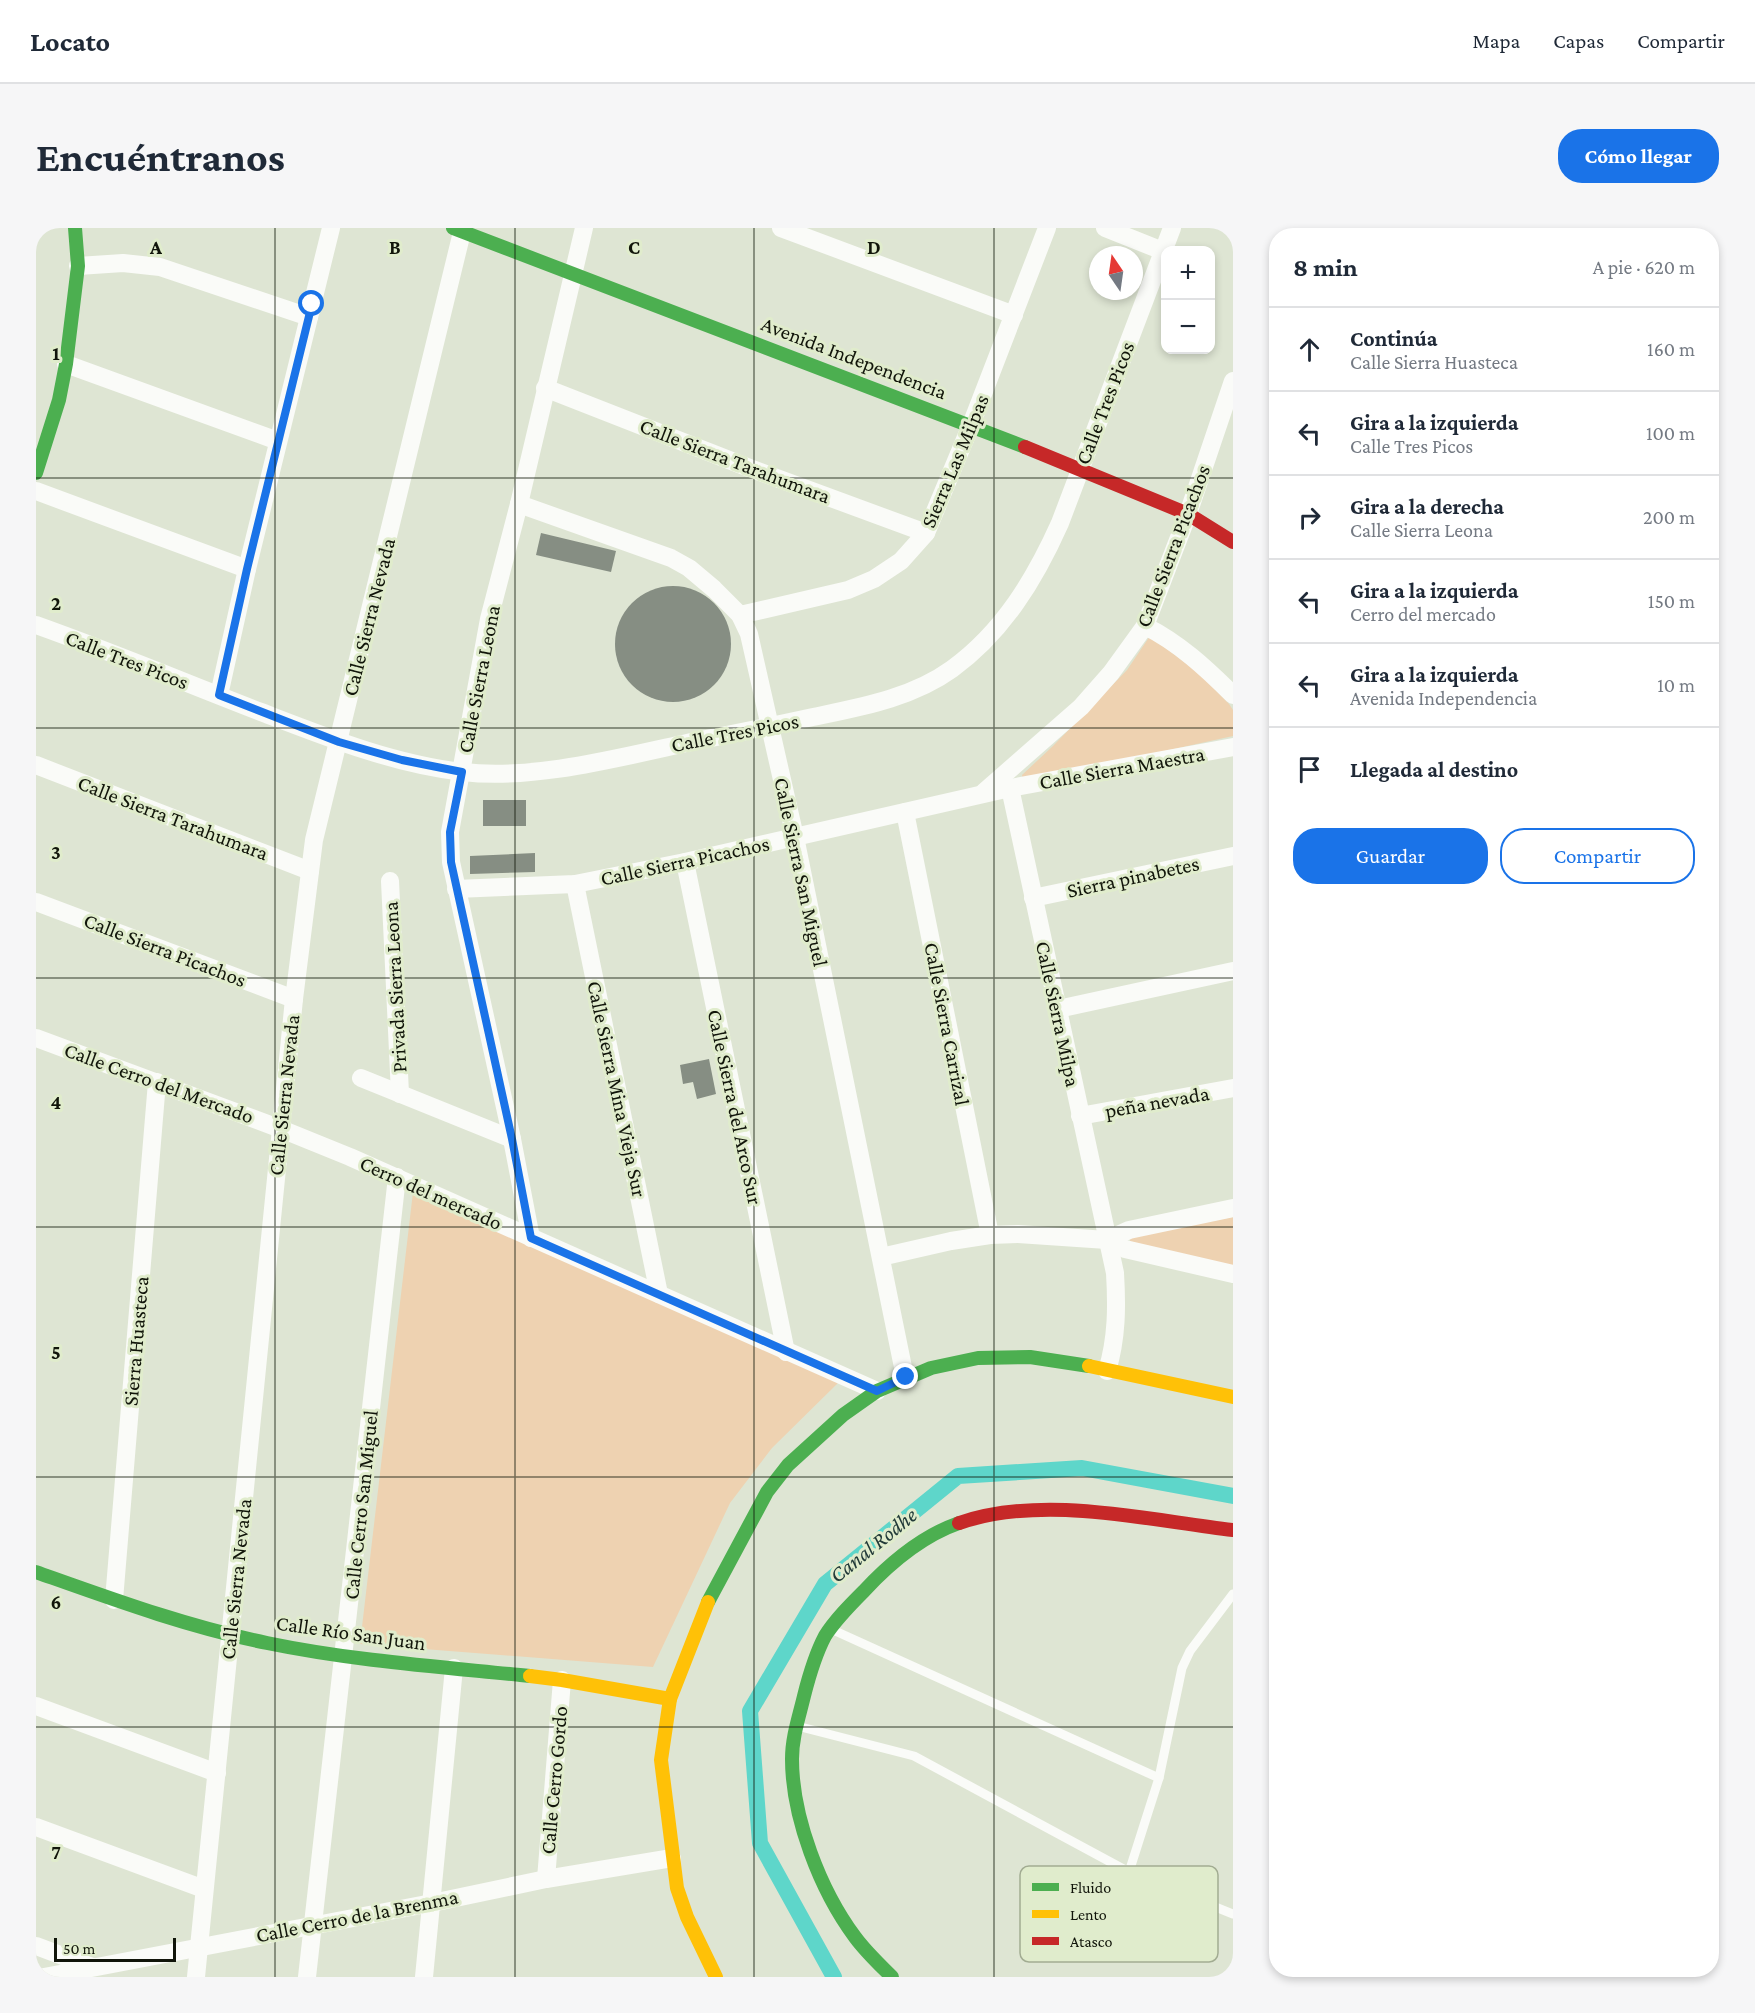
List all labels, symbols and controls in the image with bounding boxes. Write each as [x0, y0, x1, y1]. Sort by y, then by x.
text: Locato [30, 26, 110, 57]
text: Mapa [1472, 29, 1520, 53]
text: Capas [1553, 29, 1604, 53]
text: Compartir [1637, 29, 1725, 53]
button: Cómo llegar [1558, 129, 1719, 183]
text: Encuéntranos [36, 133, 285, 180]
text: A [149, 236, 163, 258]
text: B [389, 236, 401, 258]
text: C [628, 236, 640, 258]
text: D [867, 236, 881, 258]
north arrow [1089, 246, 1143, 300]
map controls [1161, 246, 1215, 354]
button: + [1161, 246, 1215, 300]
text: 8 min [1293, 253, 1358, 282]
text: A pie · 620 m [1593, 256, 1695, 278]
route start [298, 290, 324, 316]
button: − [1161, 300, 1215, 354]
street label: Avenida Independencia [758, 312, 950, 405]
text: Continúa [1350, 326, 1437, 351]
icon: ahead [1293, 333, 1326, 366]
street label: Calle Tres Picos [1071, 338, 1139, 468]
text: 160 m [1647, 338, 1695, 360]
text: 1 [52, 342, 60, 364]
text: Calle Sierra Huasteca [1350, 351, 1518, 373]
street label: Sierra Las Milpas [916, 391, 994, 531]
text: Gira a la izquierda [1350, 410, 1519, 435]
street label: Calle Sierra Tarahumara [636, 414, 834, 508]
icon: left [1293, 417, 1326, 450]
text: 100 m [1646, 422, 1695, 444]
text: Calle Tres Picos [1350, 435, 1473, 457]
street label: Calle Sierra Picachos [1131, 461, 1215, 631]
text: Gira a la derecha [1350, 494, 1504, 519]
icon: right [1293, 501, 1326, 534]
text: 200 m [1643, 506, 1695, 528]
text: Calle Sierra Leona [1350, 519, 1493, 541]
street label: Calle Sierra Nevada [338, 535, 400, 698]
text: Gira a la izquierda [1350, 578, 1519, 603]
icon: left [1293, 585, 1326, 618]
text: 150 m [1648, 590, 1695, 612]
text: 2 [51, 592, 61, 614]
street label: Calle Sierra Leona [453, 603, 505, 755]
text: Cerro del mercado [1350, 603, 1496, 625]
street label: Calle Tres Picos [62, 626, 192, 694]
text: Gira a la izquierda [1350, 662, 1519, 687]
icon: left [1293, 669, 1326, 702]
text: 10 m [1657, 674, 1695, 696]
text: Avenida Independencia [1350, 687, 1537, 709]
street label: Calle Tres Picos [669, 709, 801, 757]
street label: Calle Sierra Maestra [1038, 742, 1207, 794]
icon: arrive [1293, 753, 1326, 786]
text: Llegada al destino [1350, 757, 1518, 782]
street label: Calle Sierra Tarahumara [74, 771, 272, 865]
street label: Calle Sierra San Miguel [769, 775, 833, 969]
button: Guardar [1293, 828, 1488, 884]
button: Compartir [1500, 828, 1695, 884]
street label: Calle Sierra Picachos [598, 831, 772, 891]
text: 3 [51, 841, 61, 863]
street label: Sierra pinabetes [1065, 851, 1201, 903]
street label: Privada Sierra Leona [379, 901, 411, 1073]
street label: Calle Sierra Picachos [80, 908, 250, 992]
street label: Calle Sierra Milpa [1031, 939, 1085, 1089]
street label: Calle Sierra Carrizal [919, 940, 975, 1108]
street label: Calle Sierra Mina Vieja Sur [582, 979, 652, 1200]
street label: Calle Sierra del Arco Sur [703, 1007, 768, 1207]
street label: Calle Sierra Nevada [264, 1013, 304, 1177]
street label: Calle Cerro del Mercado [61, 1038, 257, 1128]
street label: peña nevada [1103, 1081, 1211, 1123]
text: 4 [51, 1091, 62, 1113]
street label: Cerro del mercado [356, 1151, 506, 1235]
street label: Sierra Huasteca [118, 1275, 154, 1407]
text: 5 [51, 1341, 61, 1363]
route end [892, 1363, 918, 1389]
street label: Calle Cerro San Miguel [339, 1409, 383, 1601]
street label: Calle Sierra Nevada [216, 1497, 256, 1661]
water label: Canal Rodhe [824, 1502, 922, 1588]
text: 6 [51, 1591, 61, 1613]
street label: Calle Río San Juan [275, 1611, 427, 1655]
street label: Calle Cerro Gordo [536, 1705, 572, 1855]
text: 7 [51, 1841, 61, 1863]
legend [1020, 1866, 1218, 1962]
text: Fluido [1070, 1879, 1111, 1896]
street label: Calle Cerro de la Brenma [254, 1885, 460, 1947]
text: Lento [1070, 1906, 1107, 1923]
text: Atasco [1070, 1933, 1112, 1950]
scale bar [54, 1935, 176, 1962]
text: 50 m [63, 1940, 95, 1957]

